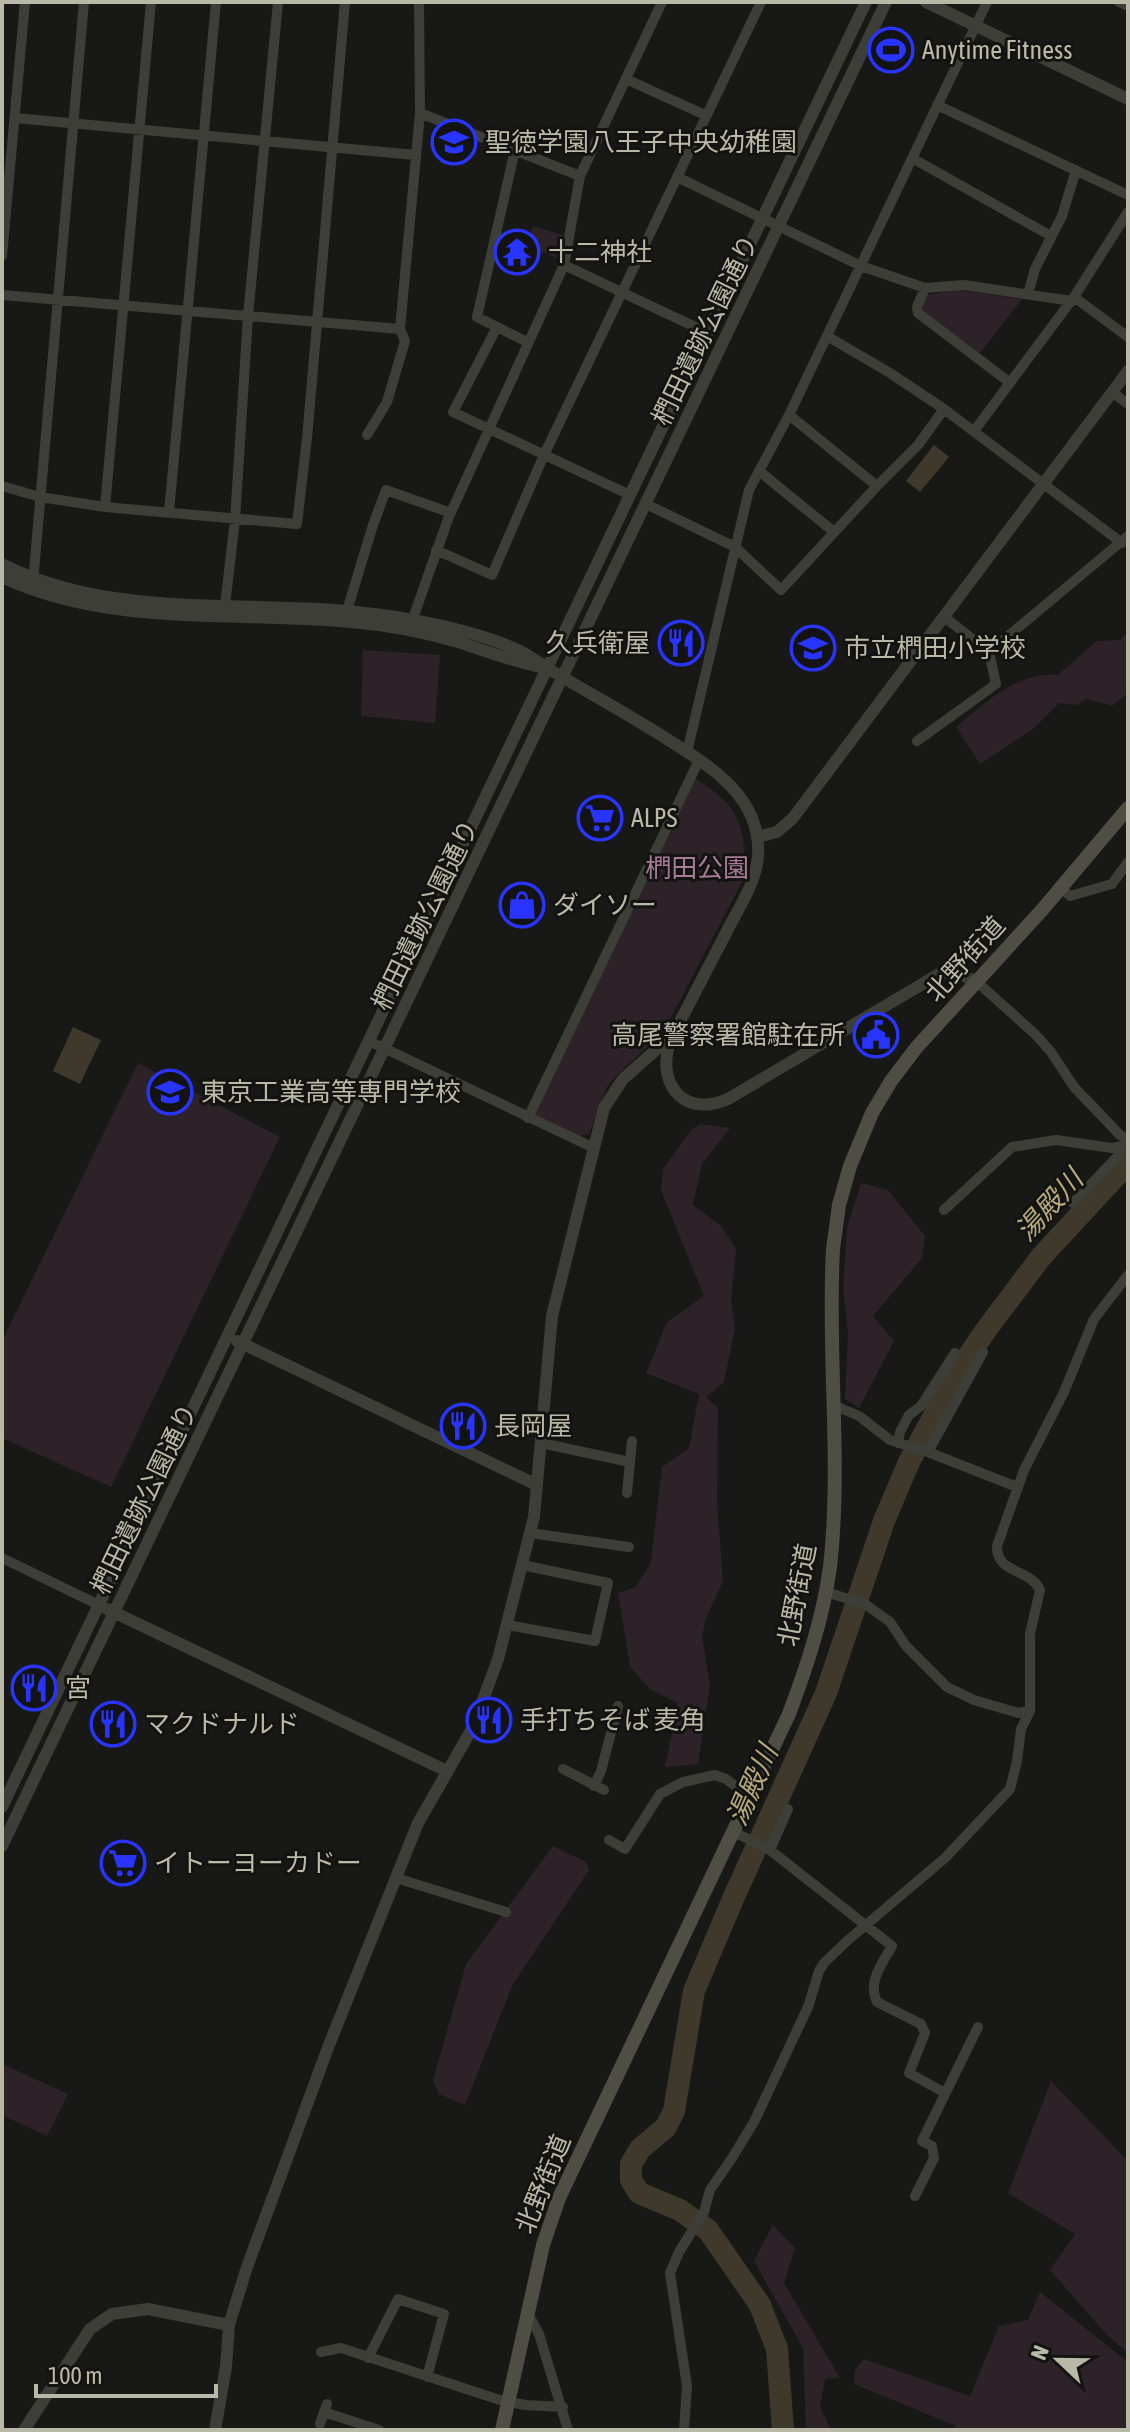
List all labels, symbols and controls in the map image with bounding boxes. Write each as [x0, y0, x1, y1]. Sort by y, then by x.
sports icon: Anytime Fitness [867, 26, 915, 74]
place label: Anytime Fitness [922, 35, 1072, 65]
school or university icon: 聖徳学園八王子中央幼稚園 [430, 118, 478, 166]
place label: 聖徳学園八王子中央幼稚園 [485, 127, 797, 157]
temple icon: 十二神社 [493, 228, 541, 276]
street label: 椚田遺跡公園通り [646, 230, 764, 430]
place label: 十二神社 [548, 237, 652, 267]
restaurant icon: 久兵衛屋 [657, 619, 705, 667]
school or university icon: 市立椚田小学校 [789, 624, 837, 672]
place label: 久兵衛屋 [546, 628, 650, 658]
place label: 市立椚田小学校 [844, 633, 1026, 663]
supermarket icon: ALPS [576, 794, 624, 842]
place label: ALPS [631, 803, 678, 833]
street label: 椚田遺跡公園通り [366, 815, 484, 1015]
park label: 椚田公園 [645, 853, 749, 883]
shop icon: ダイソー [498, 881, 546, 929]
place label: ダイソー [553, 890, 657, 920]
street label: 北野街道 [919, 910, 1011, 1008]
public building icon: 高尾警察署館駐在所 [852, 1011, 900, 1059]
place label: 高尾警察署館駐在所 [611, 1020, 845, 1050]
school or university icon: 東京工業高等専門学校 [146, 1068, 194, 1116]
place label: 東京工業高等専門学校 [201, 1077, 461, 1107]
water label: 湯殿川 [1009, 1161, 1091, 1247]
street label: 椚田遺跡公園通り [85, 1399, 203, 1599]
restaurant icon: 長岡屋 [439, 1402, 487, 1450]
place label: 長岡屋 [494, 1411, 572, 1441]
street label: 北野街道 [772, 1541, 822, 1649]
restaurant icon: 宮 [10, 1664, 58, 1712]
place label: 宮 [65, 1673, 91, 1703]
restaurant icon: 手打ちそば 麦角 [465, 1696, 513, 1744]
restaurant icon: マクドナルド [89, 1700, 137, 1748]
place label: 手打ちそば 麦角 [520, 1705, 706, 1735]
place label: マクドナルド [144, 1709, 300, 1739]
water label: 湯殿川 [720, 1737, 785, 1830]
supermarket icon: イトーヨーカドー [99, 1839, 147, 1887]
place label: イトーヨーカドー [154, 1848, 362, 1878]
street label: 北野街道 [510, 2130, 576, 2238]
north arrow [1018, 2320, 1098, 2400]
text: N [1025, 2342, 1054, 2363]
scale bar [36, 2348, 216, 2398]
text: 100 m [48, 2362, 102, 2389]

